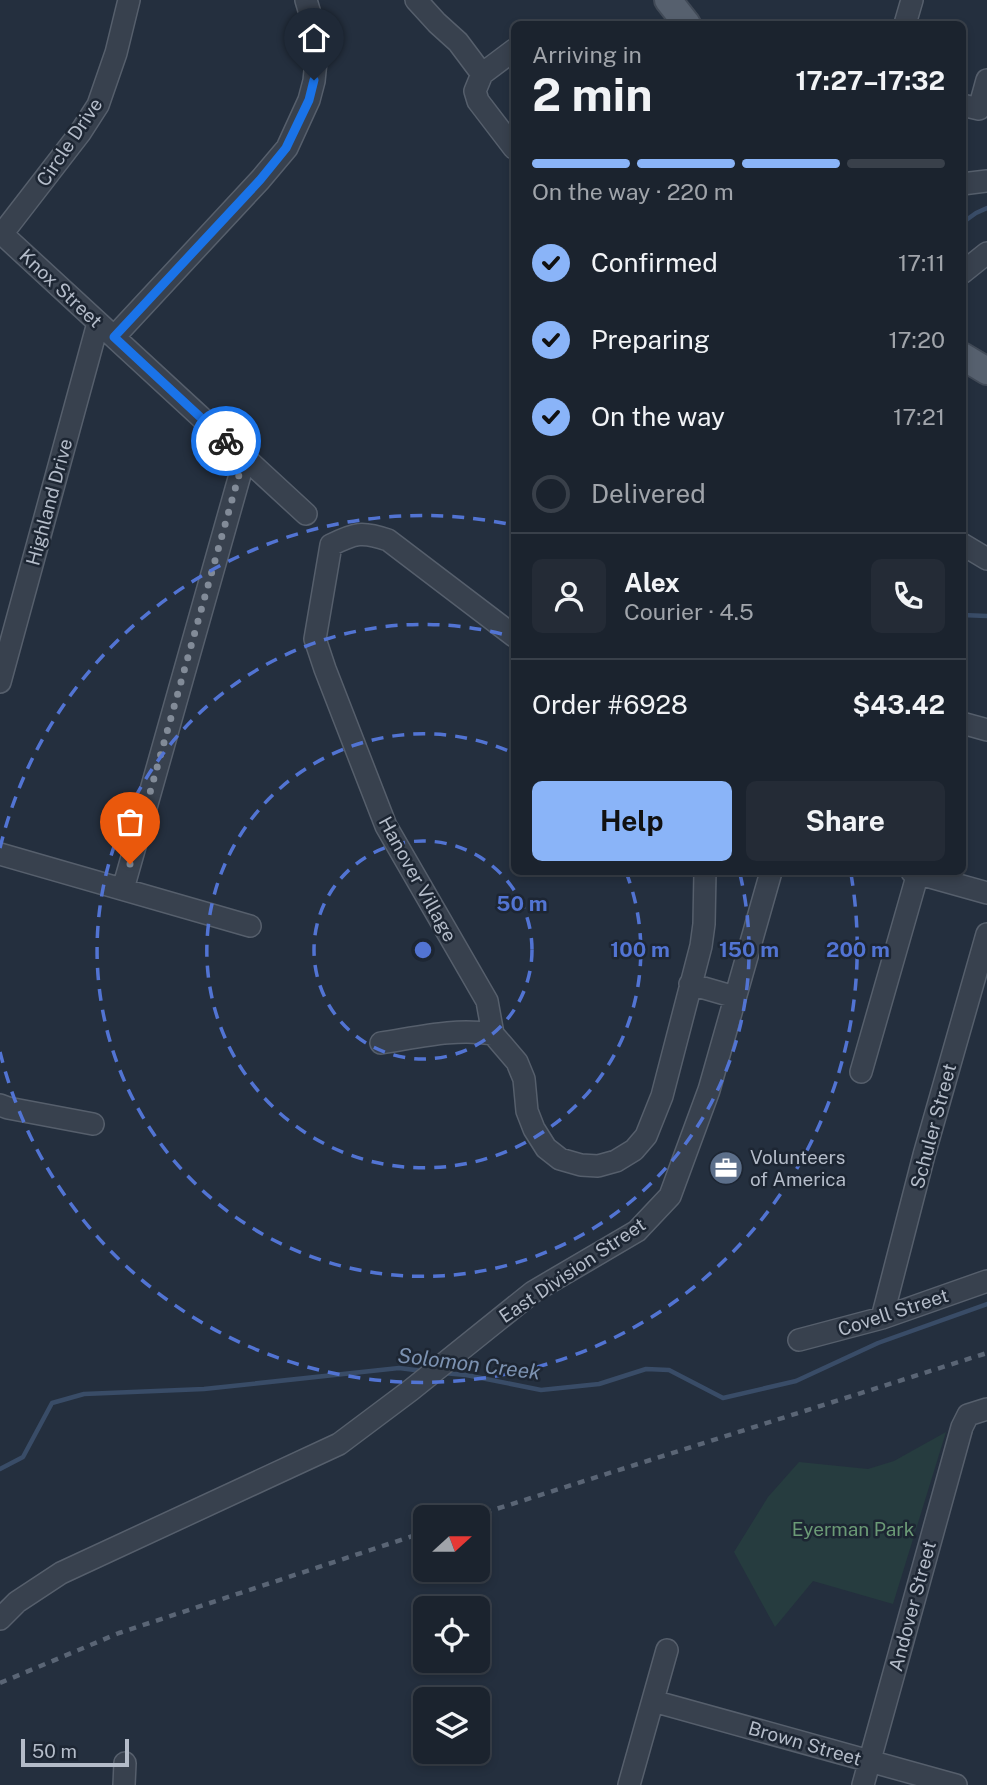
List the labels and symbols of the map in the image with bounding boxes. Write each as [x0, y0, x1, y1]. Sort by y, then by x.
pin [284, 8, 344, 80]
street label: Circle Drive [32, 94, 106, 190]
street label: Knox Street [15, 244, 107, 332]
courier [191, 406, 261, 476]
street label: Highland Drive [21, 436, 77, 568]
pin [100, 792, 160, 864]
street label: Hanover Village [374, 813, 462, 945]
text: 50 m [496, 891, 548, 916]
text: 100 m [610, 937, 670, 962]
text: 150 m [719, 937, 779, 962]
text: 200 m [826, 937, 890, 962]
centre of rings [411, 938, 435, 962]
street label: Schuler Street [906, 1061, 960, 1191]
place label: Volunteers of America [750, 1146, 846, 1190]
office icon: Volunteers of America [707, 1149, 745, 1187]
street label: East Division Street [495, 1213, 649, 1327]
street label: Covell Street [835, 1284, 951, 1340]
water label: Solomon Creek [396, 1342, 543, 1385]
north arrow [413, 1505, 490, 1582]
park label: Eyerman Park [792, 1518, 915, 1540]
street label: Andover Street [884, 1538, 940, 1674]
street label: Brown Street [746, 1716, 864, 1770]
scale bar [21, 1736, 130, 1768]

